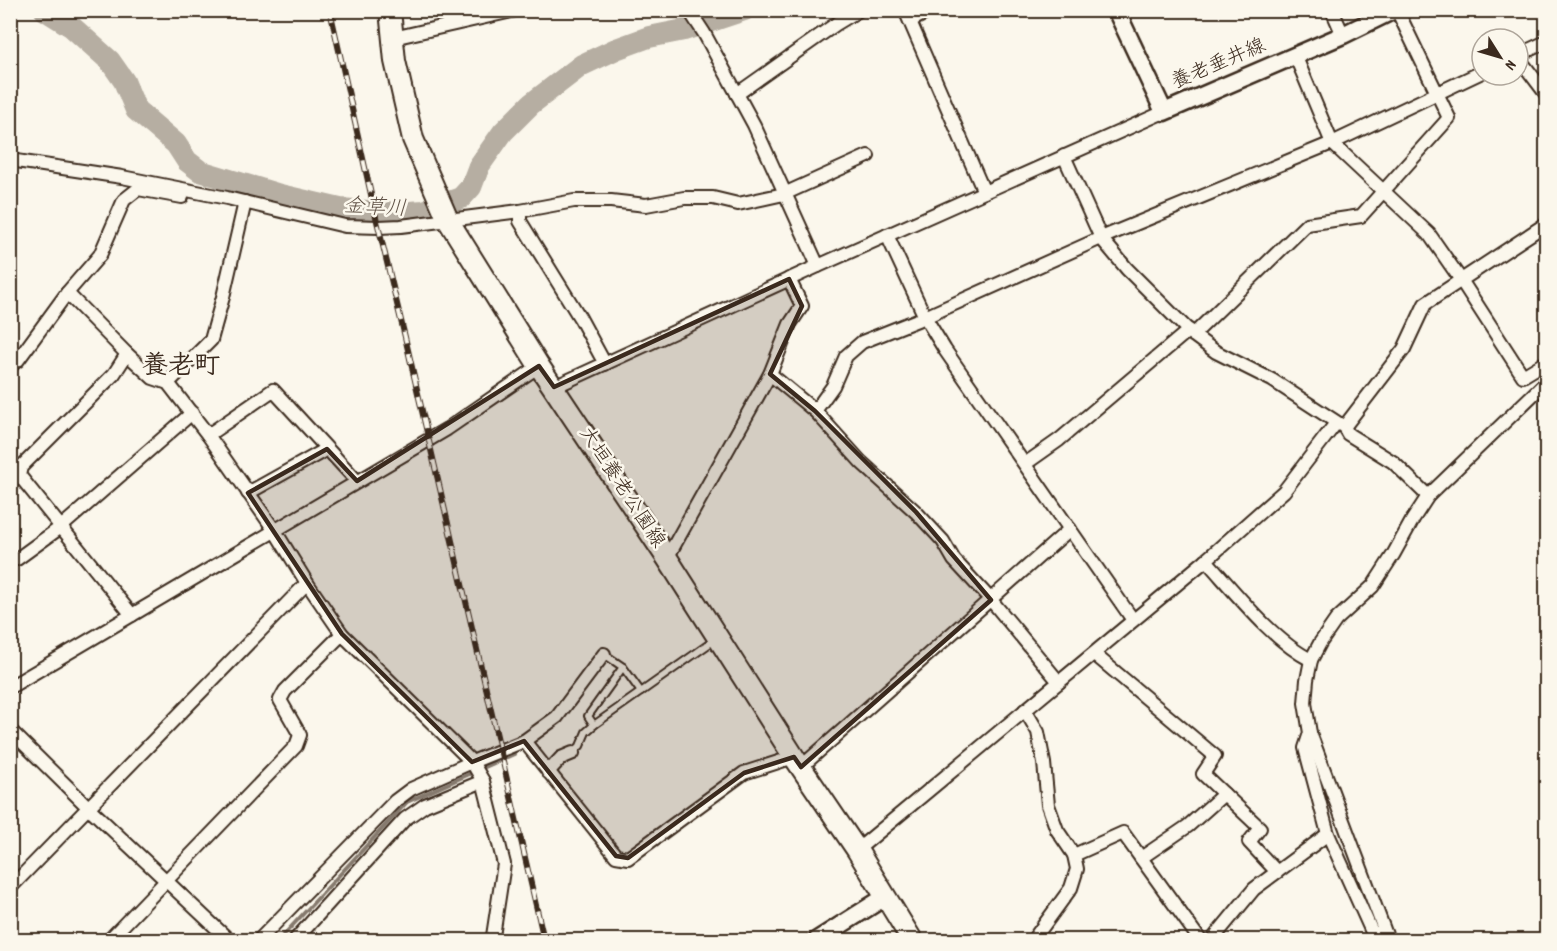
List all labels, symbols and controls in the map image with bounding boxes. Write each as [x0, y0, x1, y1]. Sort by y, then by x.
north arrow [1470, 27, 1530, 87]
street label: 養老垂井線 [1168, 33, 1270, 97]
text: N [1498, 54, 1522, 75]
water label: 金草川 [343, 192, 407, 226]
district label: 養老町 [142, 349, 220, 386]
street label: 大垣養老公園線 [571, 422, 671, 554]

